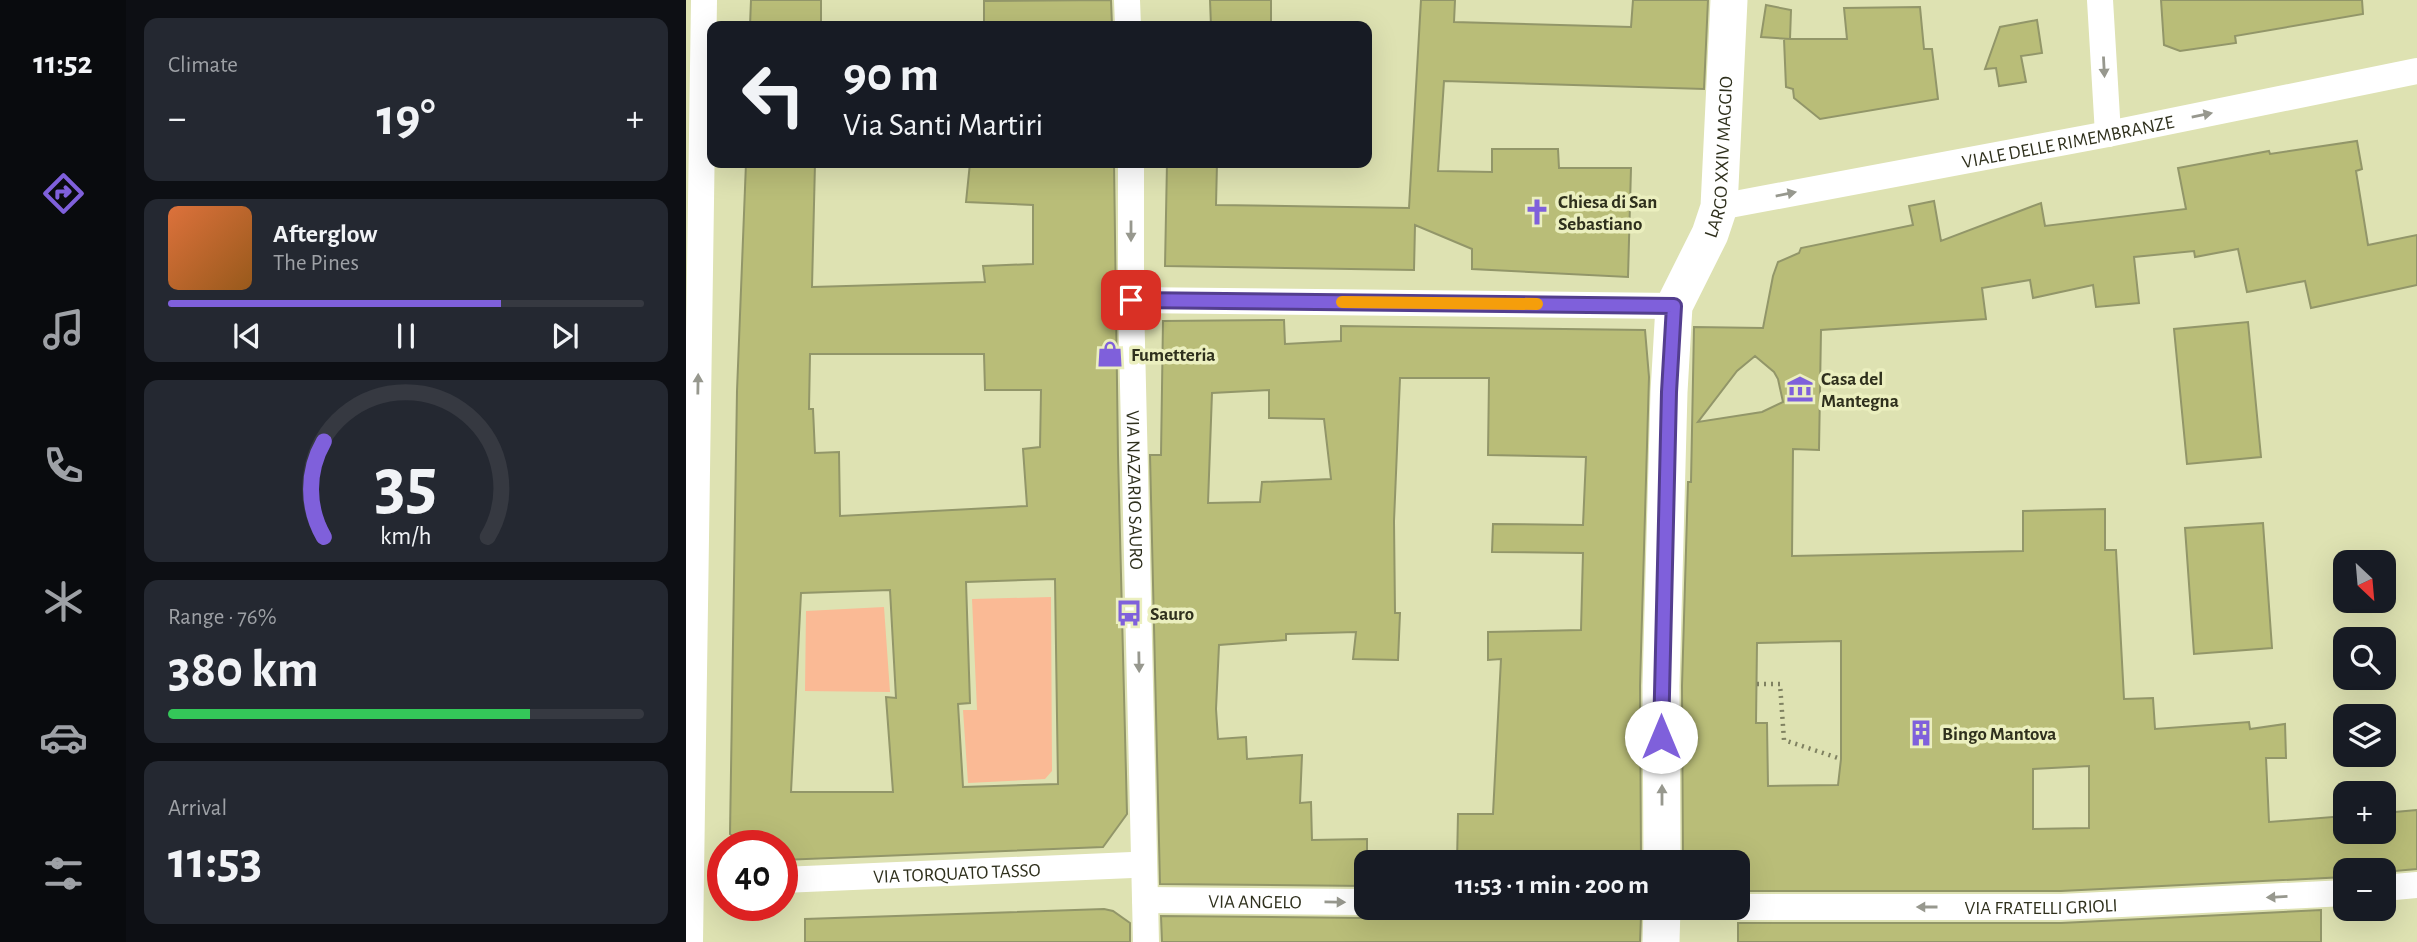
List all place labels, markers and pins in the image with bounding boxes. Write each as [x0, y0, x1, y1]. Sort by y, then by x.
place label: Chiesa di San Sebastiano [1558, 193, 1657, 234]
church icon: Chiesa di San Sebastiano [1522, 197, 1552, 227]
pin [1101, 270, 1161, 330]
shop icon: Fumetteria [1095, 339, 1125, 369]
place label: Fumetteria [1131, 346, 1216, 365]
place label: Casa del Mantegna [1821, 370, 1899, 411]
museum icon: Casa del Mantegna [1785, 374, 1815, 404]
bus stop icon: Sauro [1114, 598, 1144, 628]
place label: Sauro [1150, 605, 1194, 624]
building icon: Bingo Mantova [1906, 718, 1936, 748]
place label: Bingo Mantova [1942, 725, 2057, 744]

